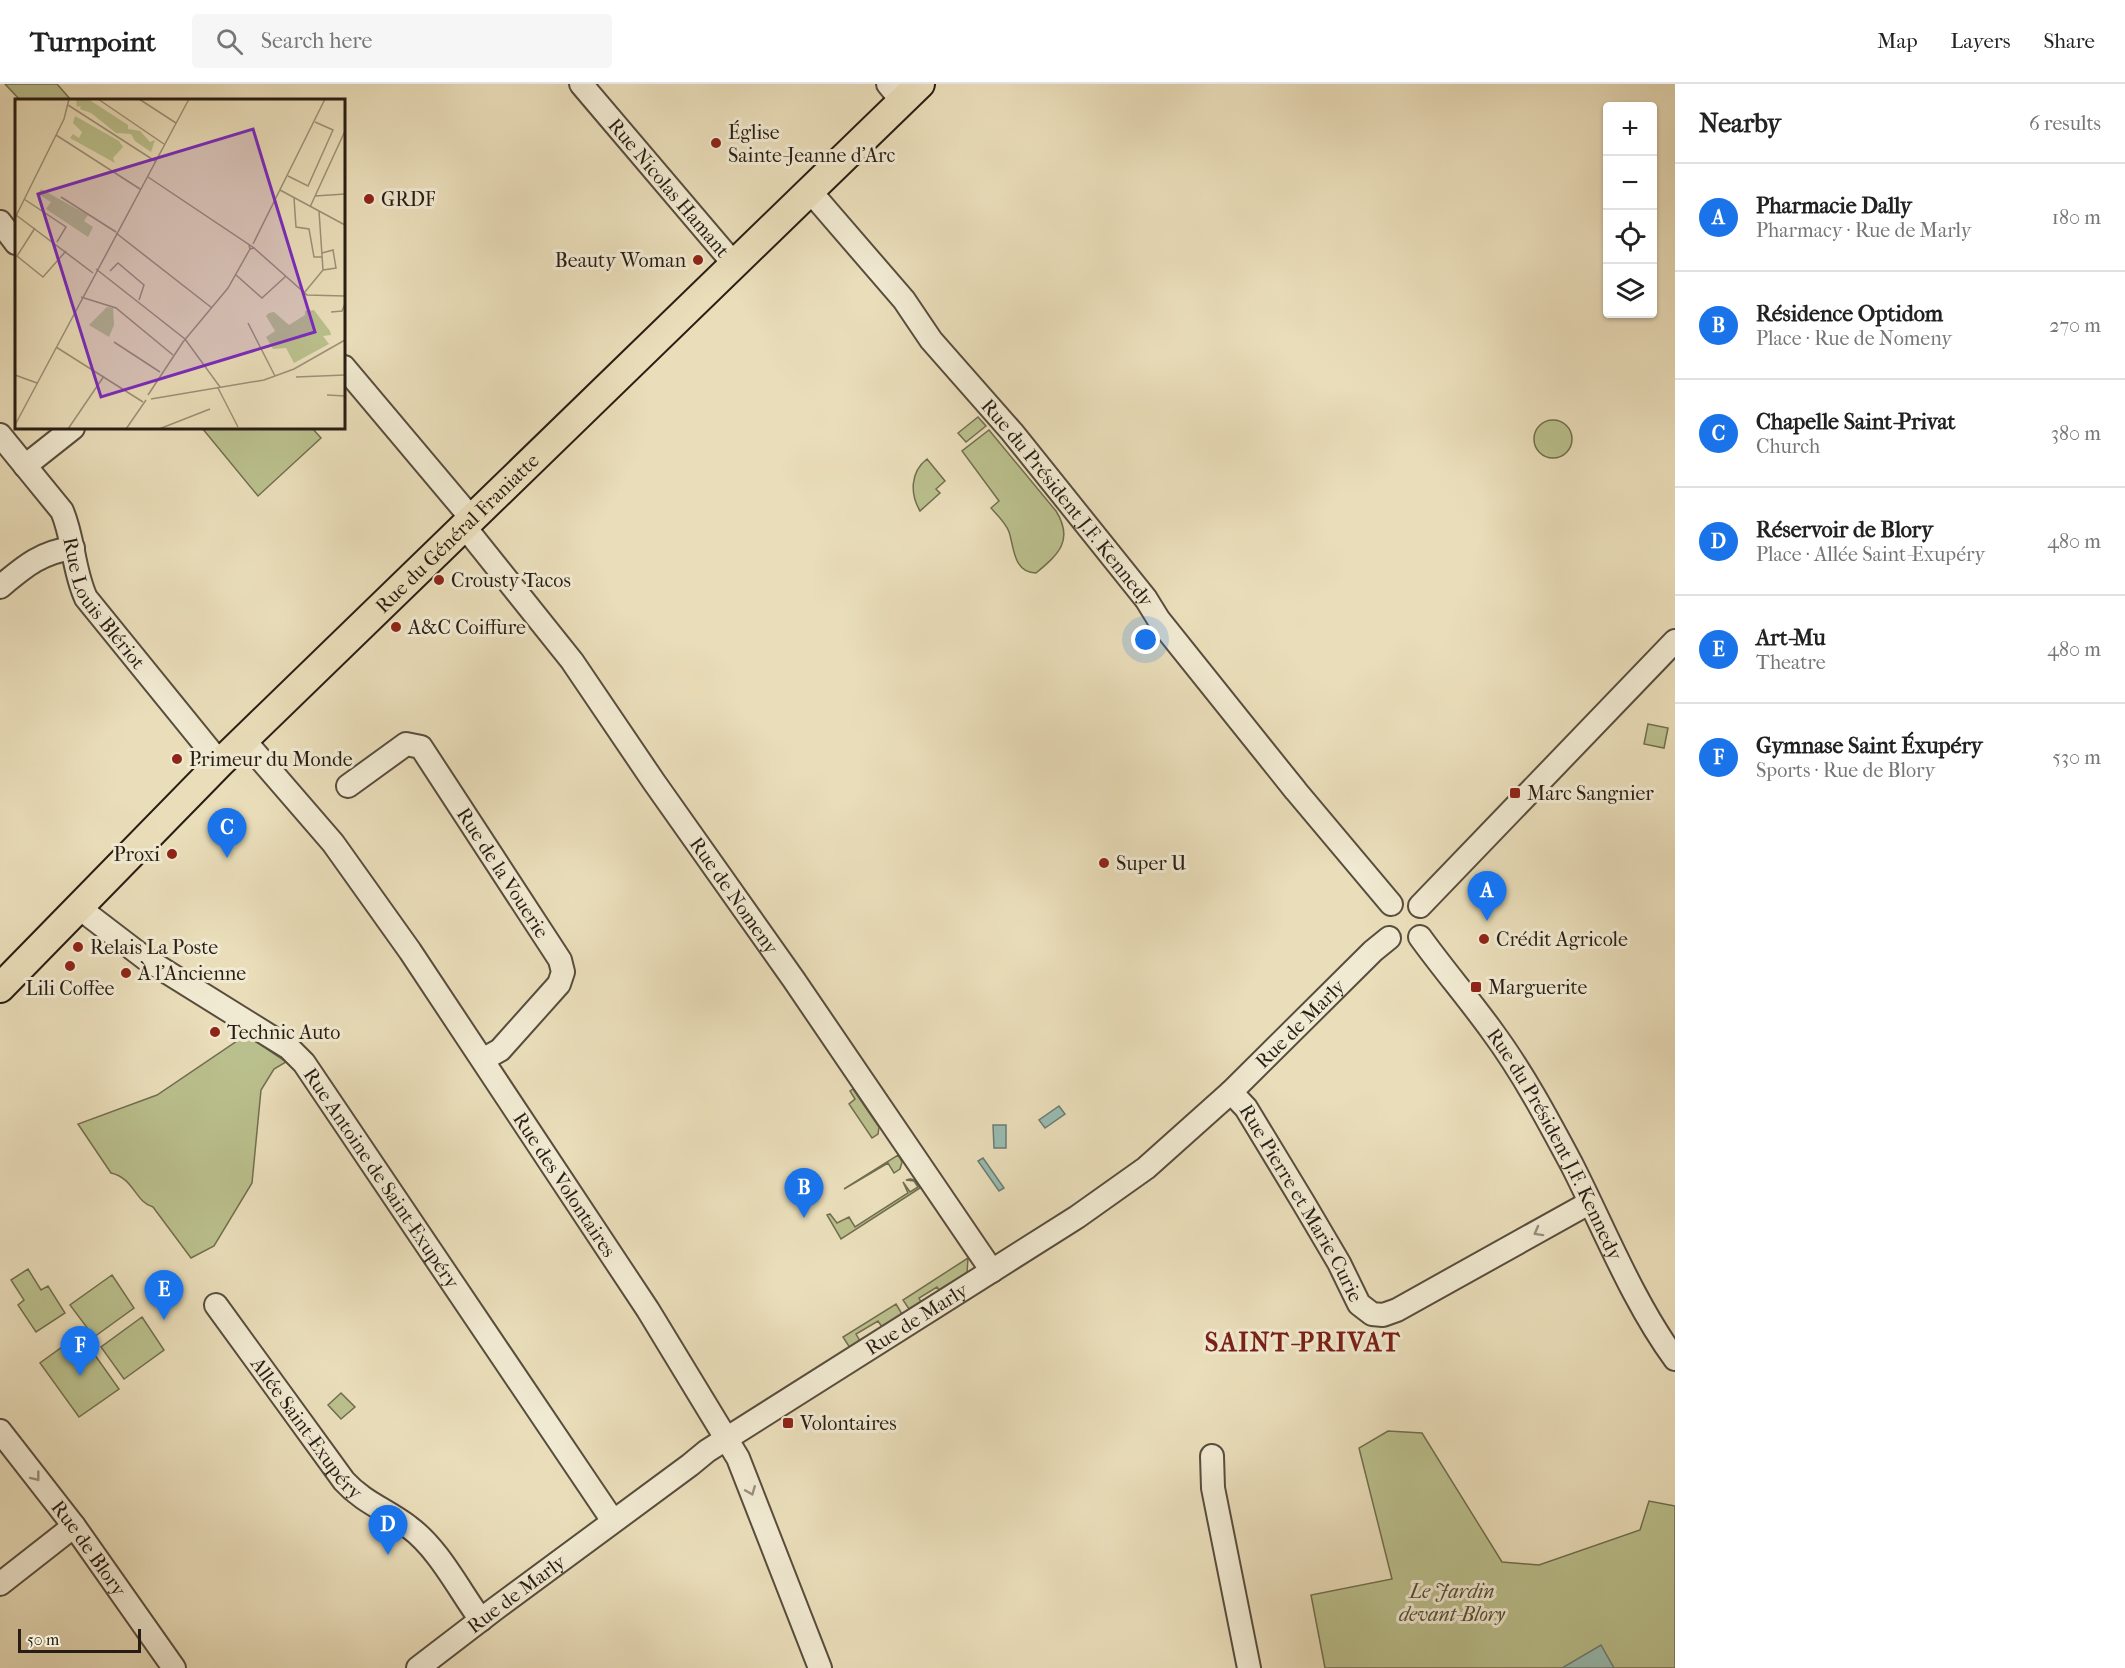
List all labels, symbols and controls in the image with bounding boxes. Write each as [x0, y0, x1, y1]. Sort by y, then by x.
search box [192, 14, 612, 68]
text: Turnpoint [30, 25, 156, 58]
icon: search [213, 25, 246, 58]
text: Search here [261, 28, 372, 54]
text: Map [1877, 29, 1918, 53]
text: Layers [1951, 29, 2010, 53]
text: Share [2043, 29, 2095, 53]
inset map [15, 99, 345, 429]
map controls [1603, 102, 1657, 318]
button: + [1603, 102, 1657, 156]
text: Nearby [1699, 108, 1781, 139]
text: 6 results [2029, 112, 2101, 135]
street label: Rue Nicolas Hamant [604, 113, 735, 262]
place label: Église Sainte-Jeanne d'Arc [728, 120, 895, 167]
marker: Église Sainte-Jeanne d'Arc [709, 136, 723, 150]
button: − [1603, 156, 1657, 210]
place label: GRDF [381, 188, 436, 211]
marker: GRDF [362, 192, 376, 206]
text: Pharmacie Dally [1756, 193, 1912, 219]
text: A [1712, 206, 1725, 229]
text: 180 m [2052, 206, 2101, 229]
button: locate [1603, 210, 1657, 264]
text: Pharmacy · Rue de Marly [1756, 219, 1971, 242]
place label: Beauty Woman [555, 249, 686, 272]
marker: Beauty Woman [691, 253, 705, 267]
button: layers [1603, 264, 1657, 318]
text: Résidence Optidom [1756, 301, 1943, 327]
text: B [1712, 314, 1725, 337]
text: 270 m [2049, 314, 2101, 337]
text: Place · Rue de Nomeny [1756, 327, 1952, 350]
street label: Rue du Président J.F. Kennedy [977, 394, 1160, 611]
text: Chapelle Saint-Privat [1756, 409, 1955, 435]
text: C [1712, 422, 1725, 445]
text: 380 m [2051, 422, 2101, 445]
text: Church [1756, 435, 1820, 458]
street label: Rue du Général Franiatte [371, 449, 544, 617]
text: Réservoir de Blory [1756, 517, 1933, 543]
text: D [1711, 530, 1726, 553]
text: 480 m [2047, 530, 2101, 553]
street label: Rue Louis Blériot [59, 535, 150, 673]
text: Place · Allée Saint-Exupéry [1756, 543, 1985, 566]
place label: Crousty Tacos [451, 569, 571, 592]
marker: Crousty Tacos [432, 573, 446, 587]
place label: A&C Coiffure [407, 616, 526, 639]
marker: A&C Coiffure [389, 620, 403, 634]
your location [1131, 625, 1160, 654]
text: Art-Mu [1756, 625, 1826, 651]
text: E [1712, 638, 1725, 661]
text: 480 m [2047, 638, 2101, 661]
text: Theatre [1756, 651, 1826, 674]
text: Gymnase Saint Éxupéry [1756, 733, 1983, 759]
text: F [1713, 746, 1724, 769]
text: 530 m [2052, 746, 2101, 769]
place label: Primeur du Monde [189, 748, 353, 771]
marker: Primeur du Monde [170, 752, 184, 766]
text: Sports · Rue de Blory [1756, 759, 1935, 782]
place label: Marc Sangnier [1527, 782, 1654, 805]
marker: Marc Sangnier [1508, 786, 1522, 800]
street label: Rue de la Vouerie [452, 803, 554, 942]
pin: C [208, 808, 246, 858]
street label: Rue de Nomeny [685, 833, 784, 959]
place label: Proxi [113, 843, 160, 866]
marker: Proxi [165, 847, 179, 861]
place label: Super U [1116, 852, 1187, 875]
marker: Super U [1097, 856, 1111, 870]
pin: A [1468, 872, 1506, 921]
place label: Crédit Agricole [1496, 928, 1628, 951]
marker: Crédit Agricole [1477, 932, 1491, 946]
place label: Relais La Poste [90, 936, 218, 959]
marker: Relais La Poste [71, 940, 85, 954]
marker: Lili Coffee [63, 959, 77, 973]
place label: À l'Ancienne [137, 961, 246, 985]
marker: À l'Ancienne [119, 966, 133, 980]
street label: Rue de Marly [1251, 973, 1350, 1073]
place label: Marguerite [1488, 976, 1588, 999]
place label: Lili Coffee [26, 977, 115, 1000]
marker: Marguerite [1469, 980, 1483, 994]
place label: Technic Auto [227, 1021, 340, 1044]
street label: Rue du Président J.F. Kennedy [1482, 1024, 1628, 1265]
marker: Technic Auto [208, 1025, 222, 1039]
street label: Rue Antoine de Saint-Exupéry [299, 1063, 465, 1294]
street label: Rue Pierre et Marie Curie [1235, 1100, 1368, 1306]
street label: Rue des Volontaires [509, 1108, 621, 1261]
pin: B [784, 1168, 824, 1218]
one-way arrow [1534, 1224, 1544, 1236]
pin: E [144, 1270, 184, 1320]
street label: Rue de Marly [861, 1277, 973, 1360]
pin: F [60, 1326, 100, 1376]
district label: SAINT-PRIVAT [1205, 1327, 1401, 1358]
street label: Allée Saint-Exupéry [246, 1352, 368, 1505]
place label: Volontaires [799, 1412, 897, 1435]
marker: Volontaires [781, 1416, 795, 1430]
one-way arrow [29, 1470, 40, 1481]
one-way arrow [744, 1484, 756, 1495]
street label: Rue de Blory [47, 1496, 132, 1601]
pin: D [368, 1506, 408, 1555]
street label: Rue de Marly [462, 1549, 571, 1638]
park label: Le Jardin devant-Blory [1399, 1580, 1506, 1626]
scale bar [18, 1626, 141, 1654]
text: 50 m [27, 1630, 59, 1649]

